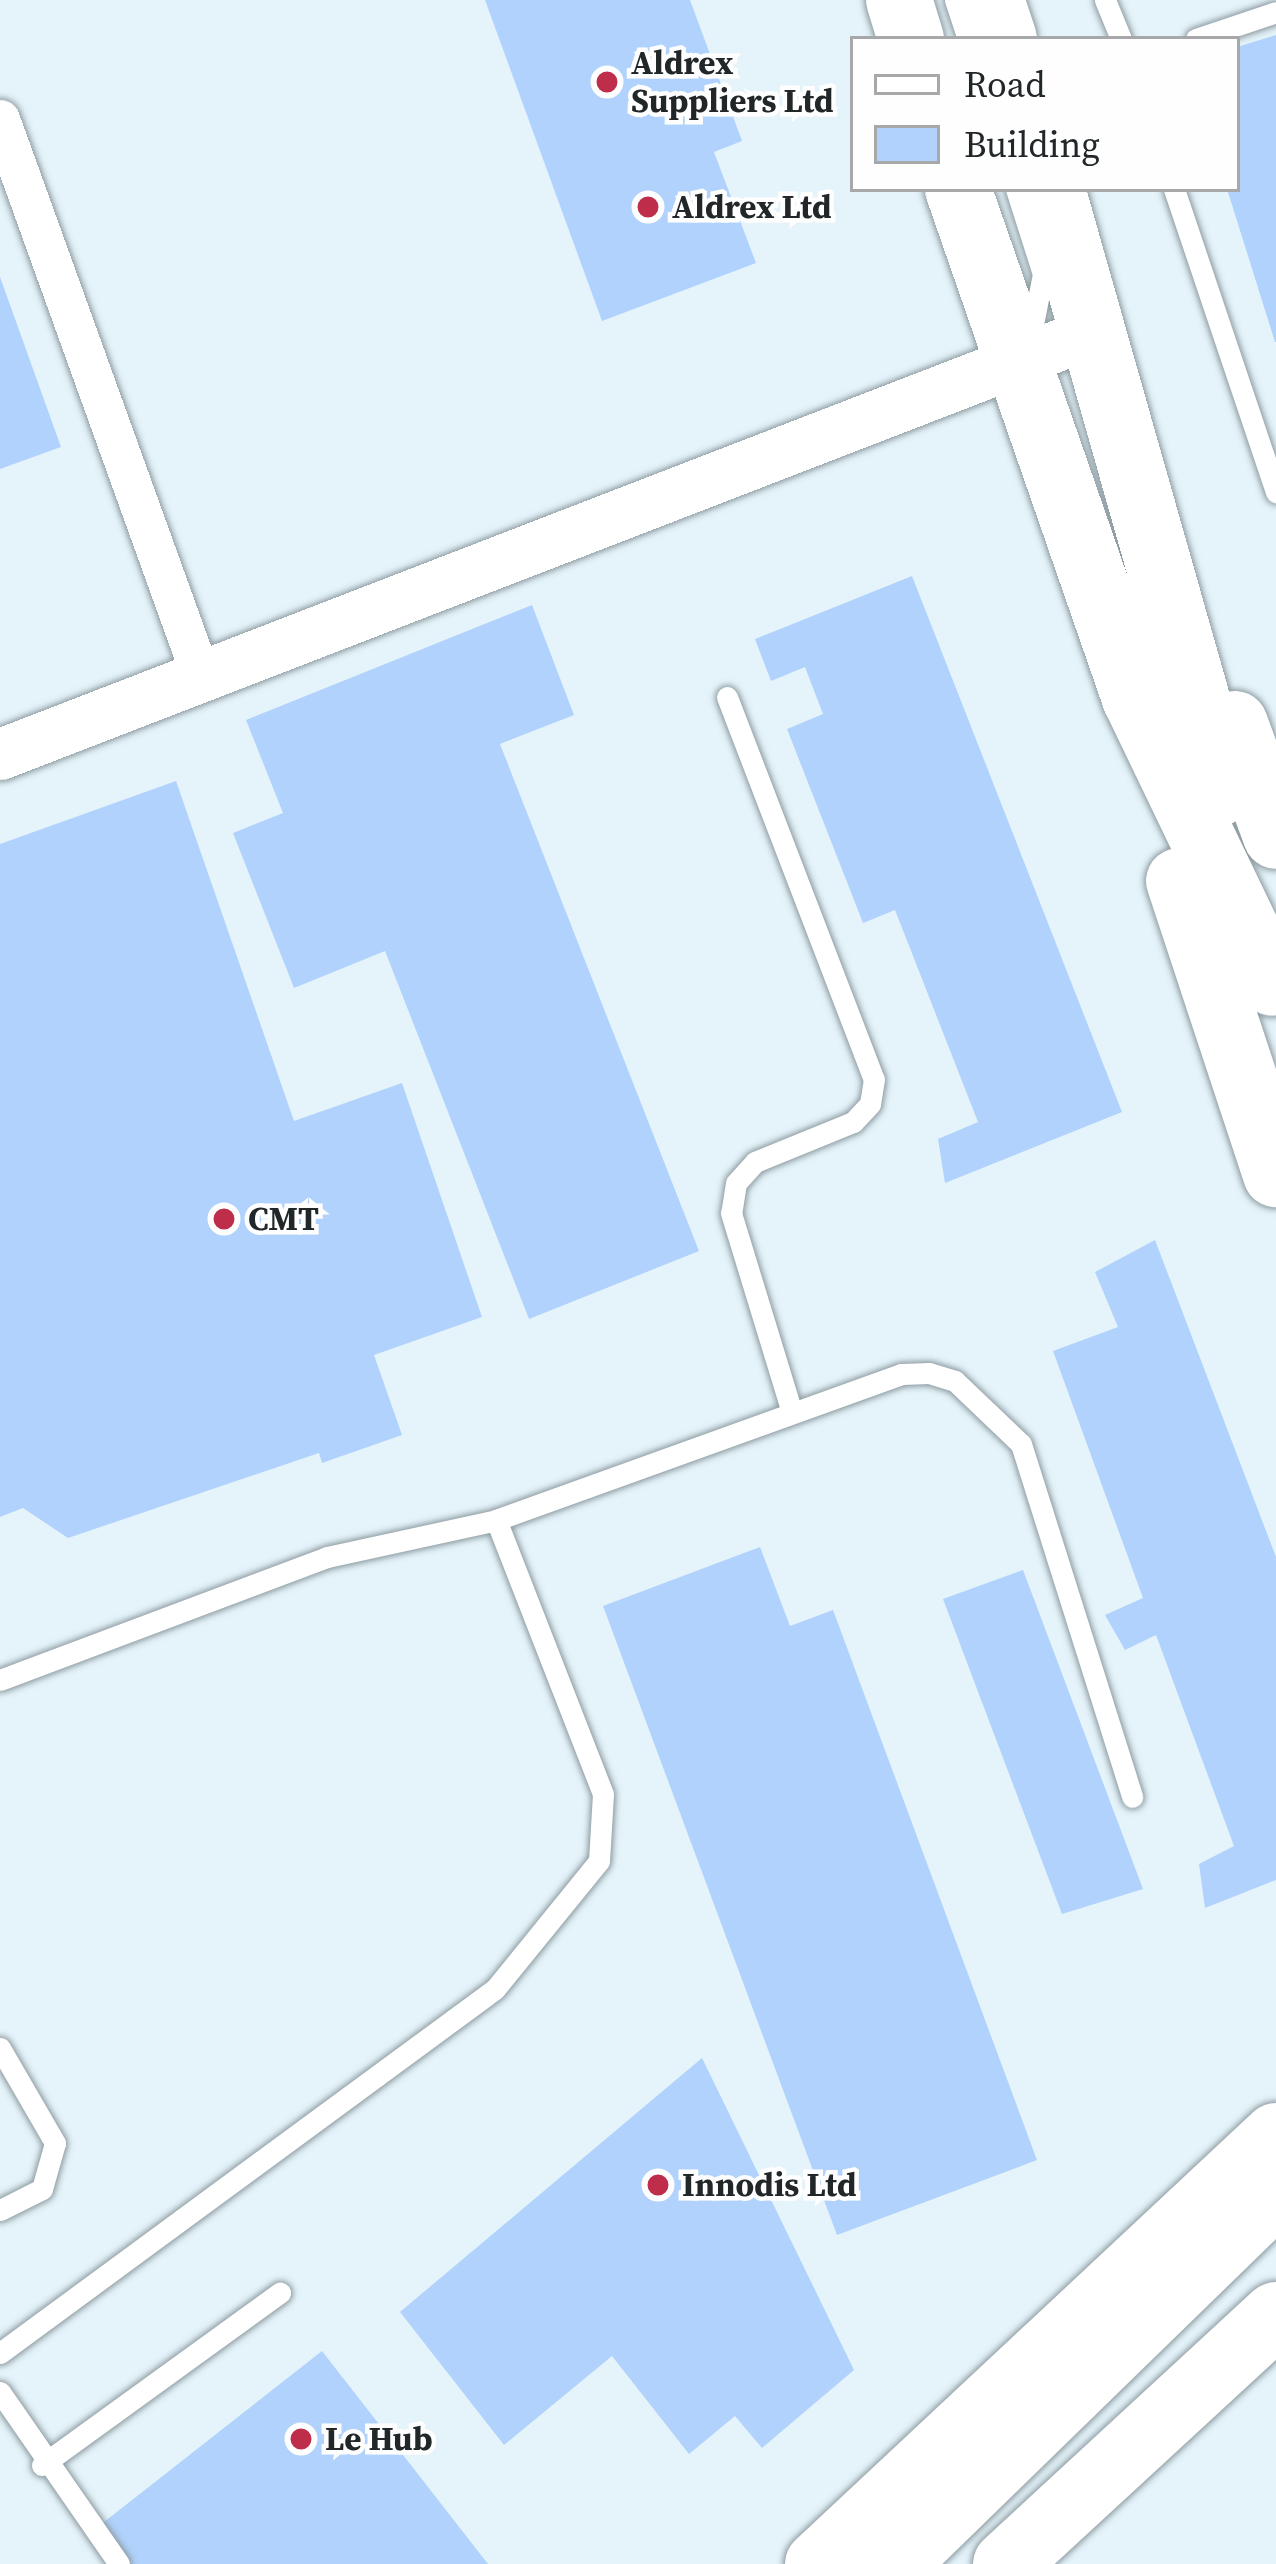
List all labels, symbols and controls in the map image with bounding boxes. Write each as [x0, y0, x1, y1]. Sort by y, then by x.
legend [850, 36, 1240, 192]
place label: Aldrex Suppliers Ltd [631, 43, 834, 121]
text: Road [964, 60, 1046, 109]
marker: Aldrex Suppliers Ltd [594, 69, 620, 95]
text: Building [964, 120, 1100, 169]
place label: Aldrex Ltd [672, 187, 832, 227]
marker: Aldrex Ltd [635, 194, 661, 220]
place label: CMT [248, 1199, 319, 1239]
marker: CMT [211, 1206, 237, 1232]
place label: Innodis Ltd [682, 2165, 857, 2205]
marker: Innodis Ltd [645, 2172, 671, 2198]
place label: Le Hub [325, 2419, 433, 2459]
marker: Le Hub [288, 2426, 314, 2452]

